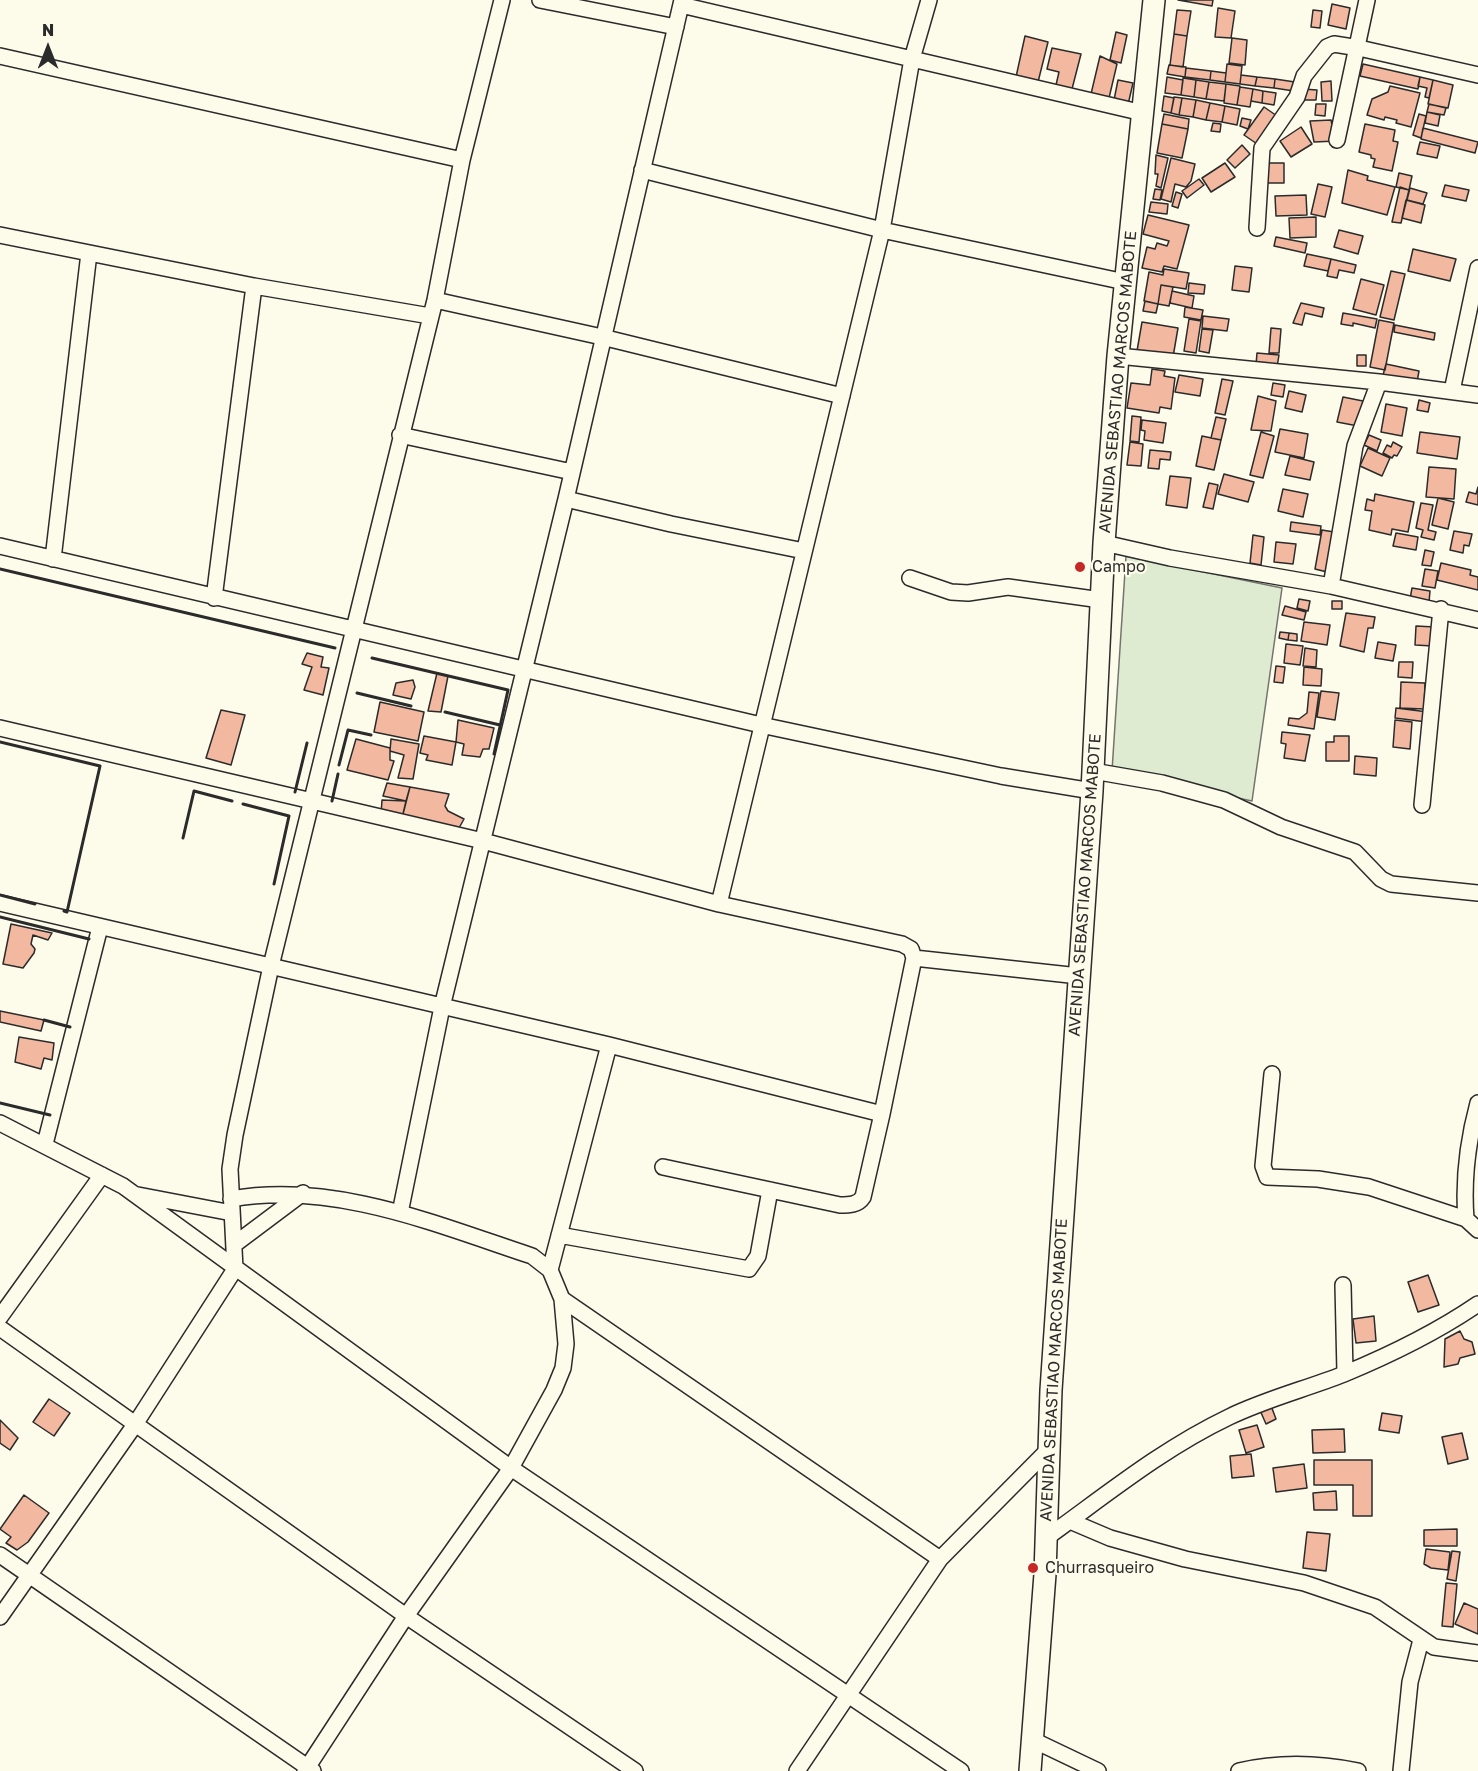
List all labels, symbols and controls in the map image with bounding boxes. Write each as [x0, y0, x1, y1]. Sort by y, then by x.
north arrow [18, 18, 78, 78]
text: N [42, 20, 54, 40]
street label: AVENIDA SEBASTIAO MARCOS MABOTE [1095, 230, 1141, 534]
place label: Campo [1092, 557, 1146, 577]
marker: Campo [1073, 560, 1087, 574]
street label: AVENIDA SEBASTIAO MARCOS MABOTE [1065, 733, 1105, 1037]
street label: AVENIDA SEBASTIAO MARCOS MABOTE [1036, 1218, 1072, 1522]
place label: Churrasqueiro [1045, 1558, 1154, 1578]
marker: Churrasqueiro [1026, 1561, 1040, 1575]

